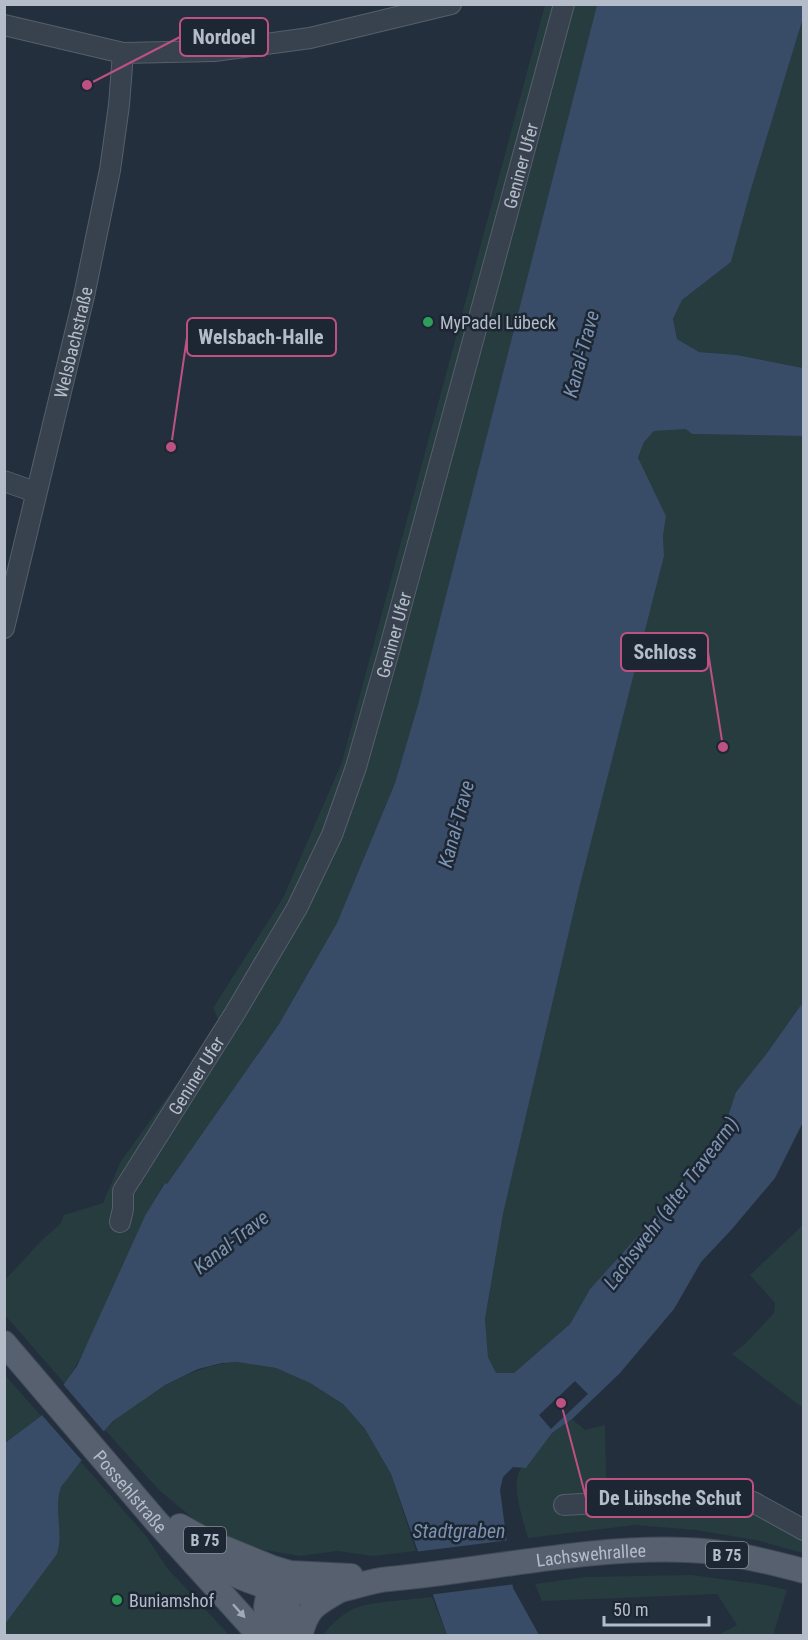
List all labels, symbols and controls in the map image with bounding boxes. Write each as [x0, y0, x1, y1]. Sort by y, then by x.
callout: Nordoel [180, 18, 268, 56]
text: Nordoel [192, 25, 256, 49]
street label: Geniner Ufer [499, 120, 542, 211]
street label: Welsbachstraße [49, 285, 96, 400]
water label: Kanal-Trave [558, 308, 604, 400]
place label: MyPadel Lübeck [440, 312, 556, 333]
marker: MyPadel Lübeck [421, 315, 435, 329]
callout: Welsbach-Halle [187, 318, 336, 356]
text: Welsbach-Halle [198, 325, 324, 349]
street label: Geniner Ufer [371, 589, 415, 680]
callout: Schloss [621, 633, 708, 671]
text: Schloss [634, 640, 697, 664]
water label: Kanal-Trave [433, 778, 479, 870]
street label: Geniner Ufer [163, 1032, 228, 1118]
water label: Lachswehr (alter Travearm) [598, 1112, 744, 1294]
water label: Kanal-Trave [188, 1205, 274, 1279]
street label: Possehlstraße [90, 1446, 172, 1537]
callout: De Lübsche Schut [586, 1479, 753, 1517]
text: De Lübsche Schut [599, 1486, 741, 1510]
water label: Stadtgraben [413, 1519, 505, 1543]
road number: B 75 [184, 1527, 226, 1553]
street label: Lachswehrallee [535, 1539, 646, 1570]
road number: B 75 [706, 1542, 748, 1568]
scale bar [604, 1589, 709, 1627]
place label: Buniamshof [129, 1590, 214, 1611]
marker: Buniamshof [110, 1593, 124, 1607]
text: 50 m [613, 1599, 648, 1620]
one-way arrow [232, 1604, 246, 1619]

